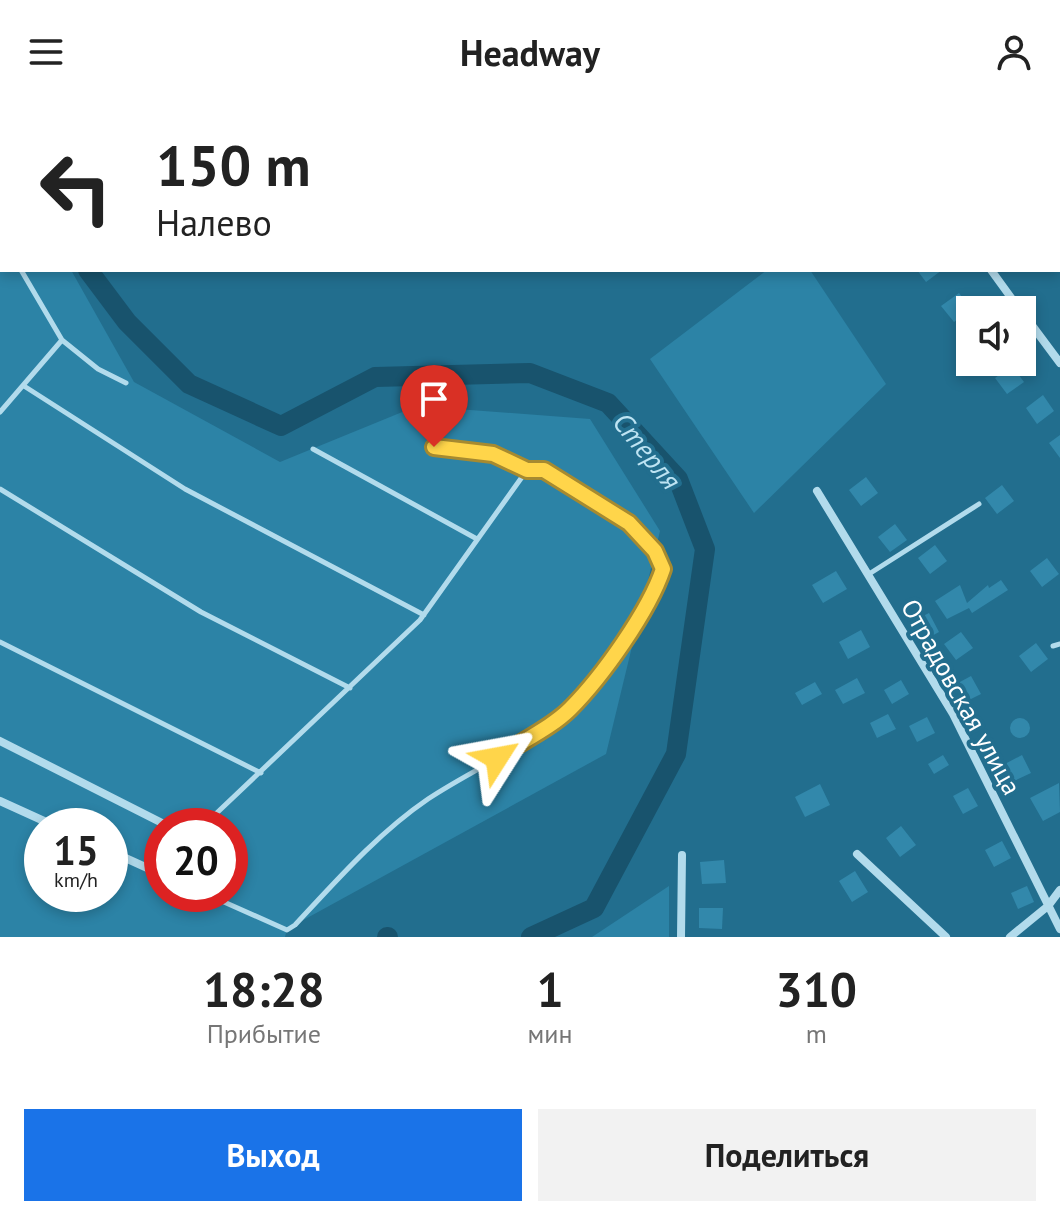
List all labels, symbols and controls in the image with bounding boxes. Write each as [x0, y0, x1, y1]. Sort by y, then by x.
text: Headway [460, 29, 600, 76]
icon: menu [24, 30, 68, 74]
icon: person [992, 30, 1036, 74]
text: 150 m [156, 129, 311, 201]
icon: left [24, 136, 128, 240]
text: Налево [156, 199, 272, 246]
map controls [956, 296, 1036, 376]
button: sound [956, 296, 1036, 376]
pin [400, 365, 468, 447]
icon: arrive [412, 377, 456, 421]
water label: Стерля [605, 404, 690, 497]
street label: Отрадовская улица [894, 593, 1029, 800]
position arrow [455, 716, 539, 800]
speed limit sign: 20 [144, 808, 248, 912]
text: 15 [53, 824, 99, 876]
text: km/h [54, 867, 98, 893]
text: 18:28 [203, 958, 325, 1020]
text: 1 [536, 958, 564, 1020]
text: 310 [775, 958, 857, 1020]
text: Прибытие [207, 1017, 321, 1050]
text: мин [528, 1017, 573, 1050]
text: m [806, 1017, 827, 1050]
button: Выход [24, 1109, 522, 1201]
button: Поделиться [538, 1109, 1036, 1201]

